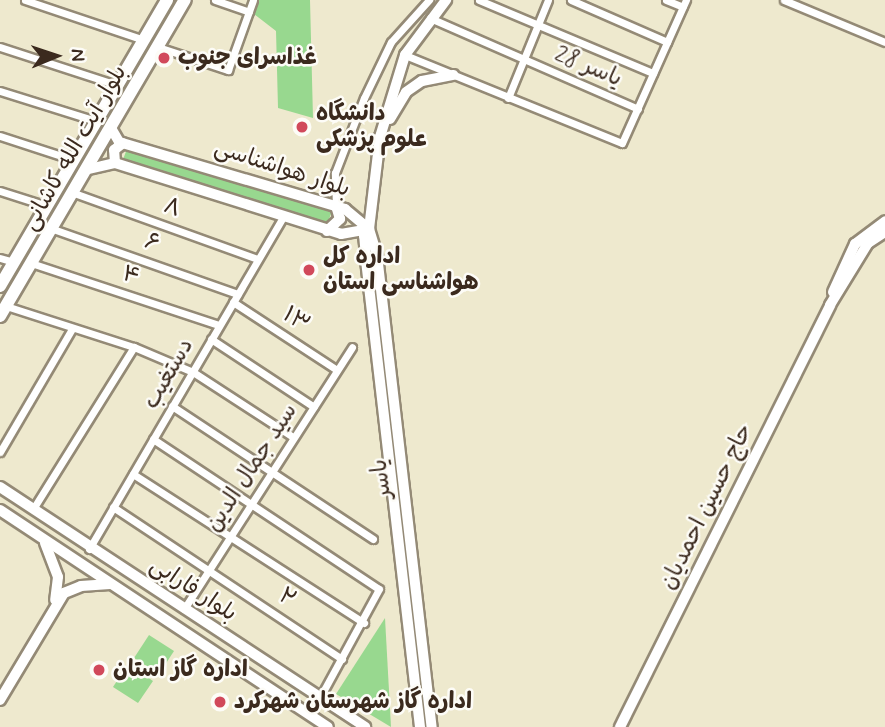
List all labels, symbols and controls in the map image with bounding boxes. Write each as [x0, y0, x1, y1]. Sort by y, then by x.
north arrow [21, 21, 91, 91]
street label: یاسر 28 [550, 41, 626, 93]
place label: غذاسرای جنوب [178, 44, 316, 72]
text: N [65, 48, 90, 62]
marker: غذاسرای جنوب [156, 50, 172, 66]
street label: بلوار آیت الله کاشانی [16, 60, 134, 236]
place label: دانشگاه علوم پزشکی [316, 100, 427, 154]
marker: دانشگاه علوم پزشکی [294, 119, 310, 135]
street label: بلوار هواشناسی [211, 134, 353, 204]
street label: ۸ [160, 192, 184, 224]
street label: ۶ [141, 228, 163, 258]
place label: اداره کل هواشناسی استان [323, 243, 478, 297]
street label: ۴ [119, 260, 143, 292]
marker: اداره کل هواشناسی استان [301, 262, 317, 278]
street label: ۱۳ [277, 301, 315, 339]
street label: دستغیب [138, 334, 200, 414]
street label: سید جمال الدین [200, 399, 304, 537]
street label: حاج حسین احمدیان [655, 419, 759, 595]
street label: یاسر [366, 457, 398, 501]
street label: بلوار فارابی [144, 552, 242, 628]
street label: ۲ [273, 582, 301, 614]
place label: اداره گاز استان [113, 656, 248, 684]
marker: اداره گاز استان [91, 662, 107, 678]
place label: اداره گاز شهرستان شهرکرد [234, 688, 472, 716]
marker: اداره گاز شهرستان شهرکرد [212, 694, 228, 710]

